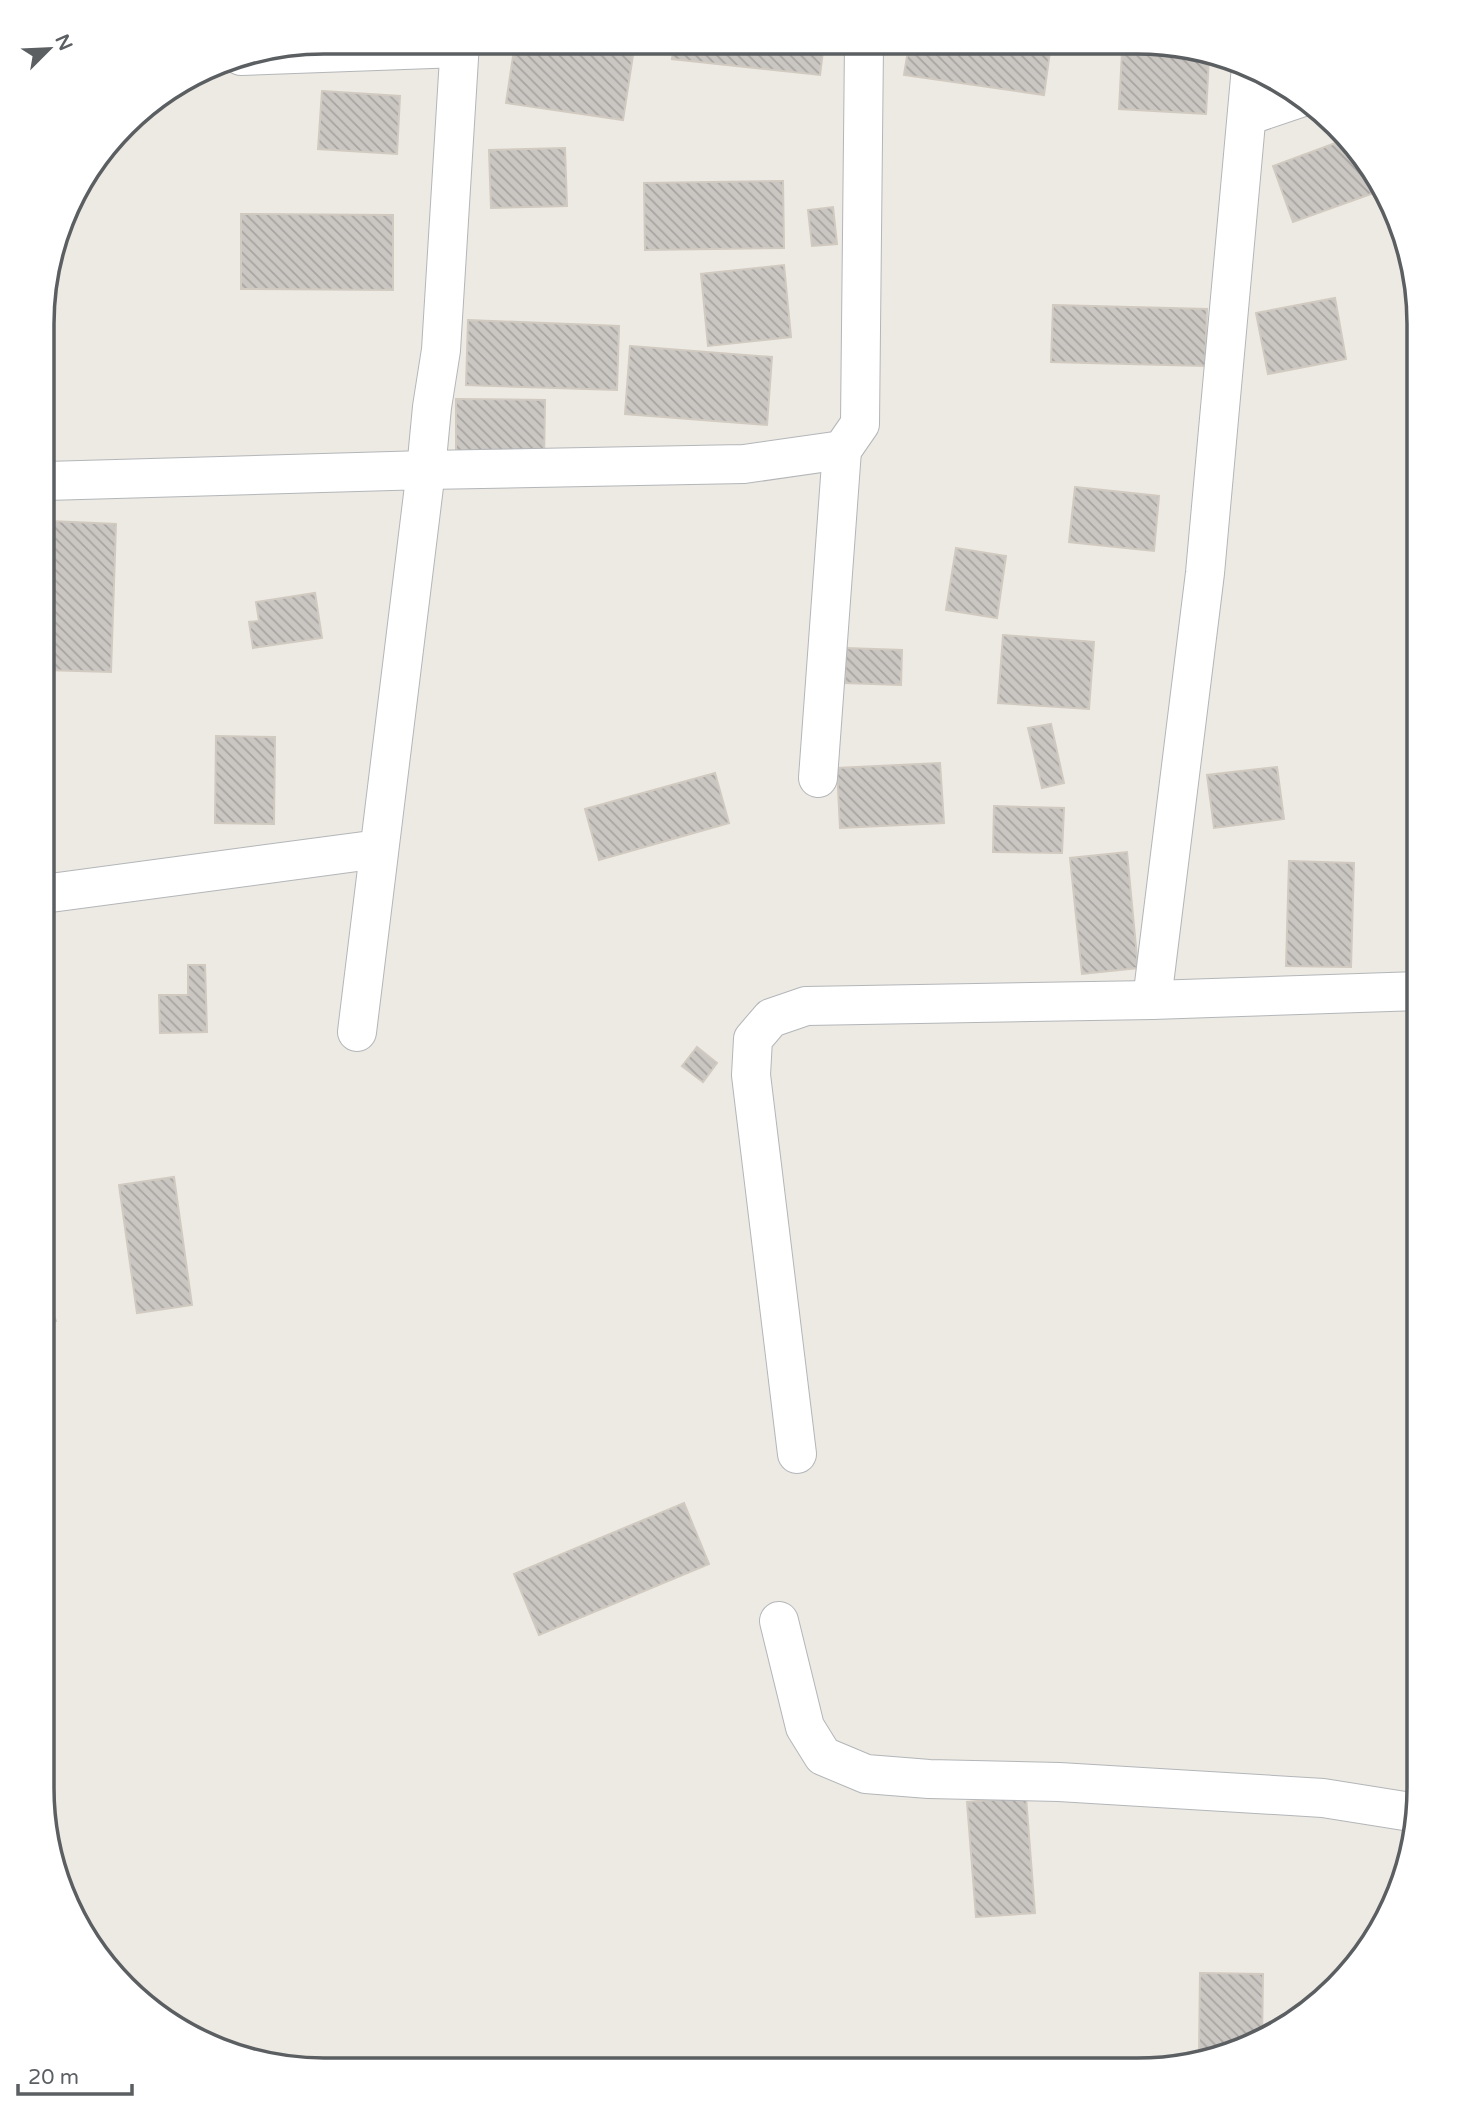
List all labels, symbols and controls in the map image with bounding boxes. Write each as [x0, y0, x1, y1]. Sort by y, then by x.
north arrow [14, 14, 84, 84]
text: N [50, 31, 77, 54]
scale bar [18, 2052, 131, 2096]
text: 20 m [28, 2065, 79, 2090]

